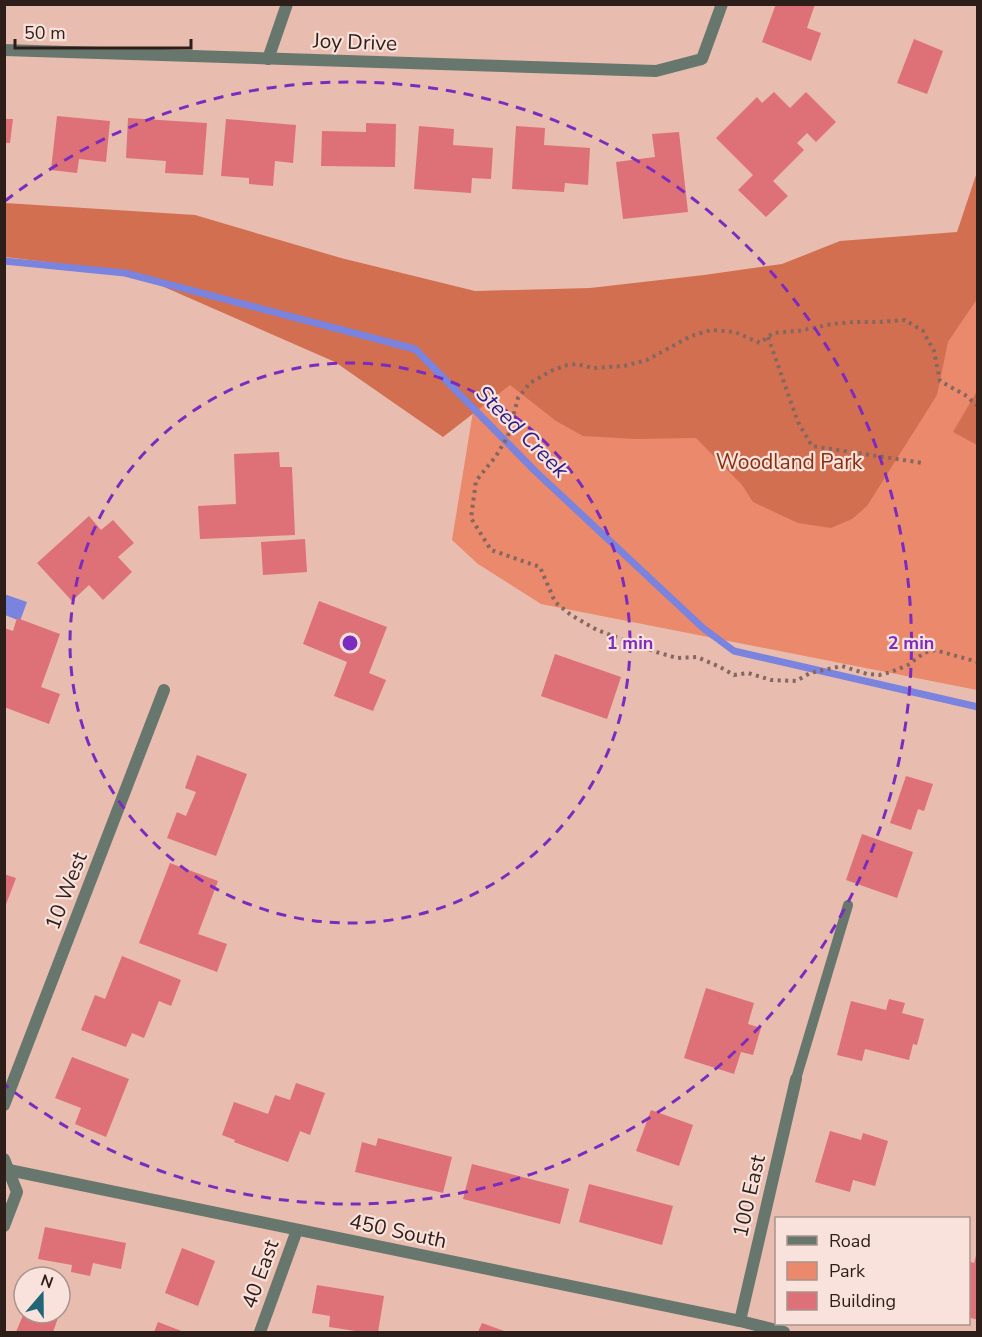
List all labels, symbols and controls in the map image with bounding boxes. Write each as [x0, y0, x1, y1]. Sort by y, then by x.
scale bar [15, 12, 190, 50]
text: 50 m [24, 21, 66, 45]
street label: Joy Drive [311, 27, 398, 57]
water label: Steed Creek [469, 379, 576, 486]
park label: Woodland Park [716, 448, 863, 476]
text: 1 min [607, 631, 653, 655]
text: 2 min [888, 631, 934, 655]
centre of rings [340, 633, 360, 653]
street label: 10 West [38, 848, 94, 934]
street label: 100 East [726, 1151, 772, 1240]
street label: 450 South [347, 1207, 449, 1255]
legend [775, 1217, 970, 1325]
text: Road [829, 1229, 871, 1253]
street label: 40 East [235, 1235, 286, 1312]
text: Park [829, 1259, 866, 1283]
north arrow [12, 1265, 72, 1325]
text: N [37, 1269, 56, 1294]
text: Building [829, 1289, 896, 1313]

